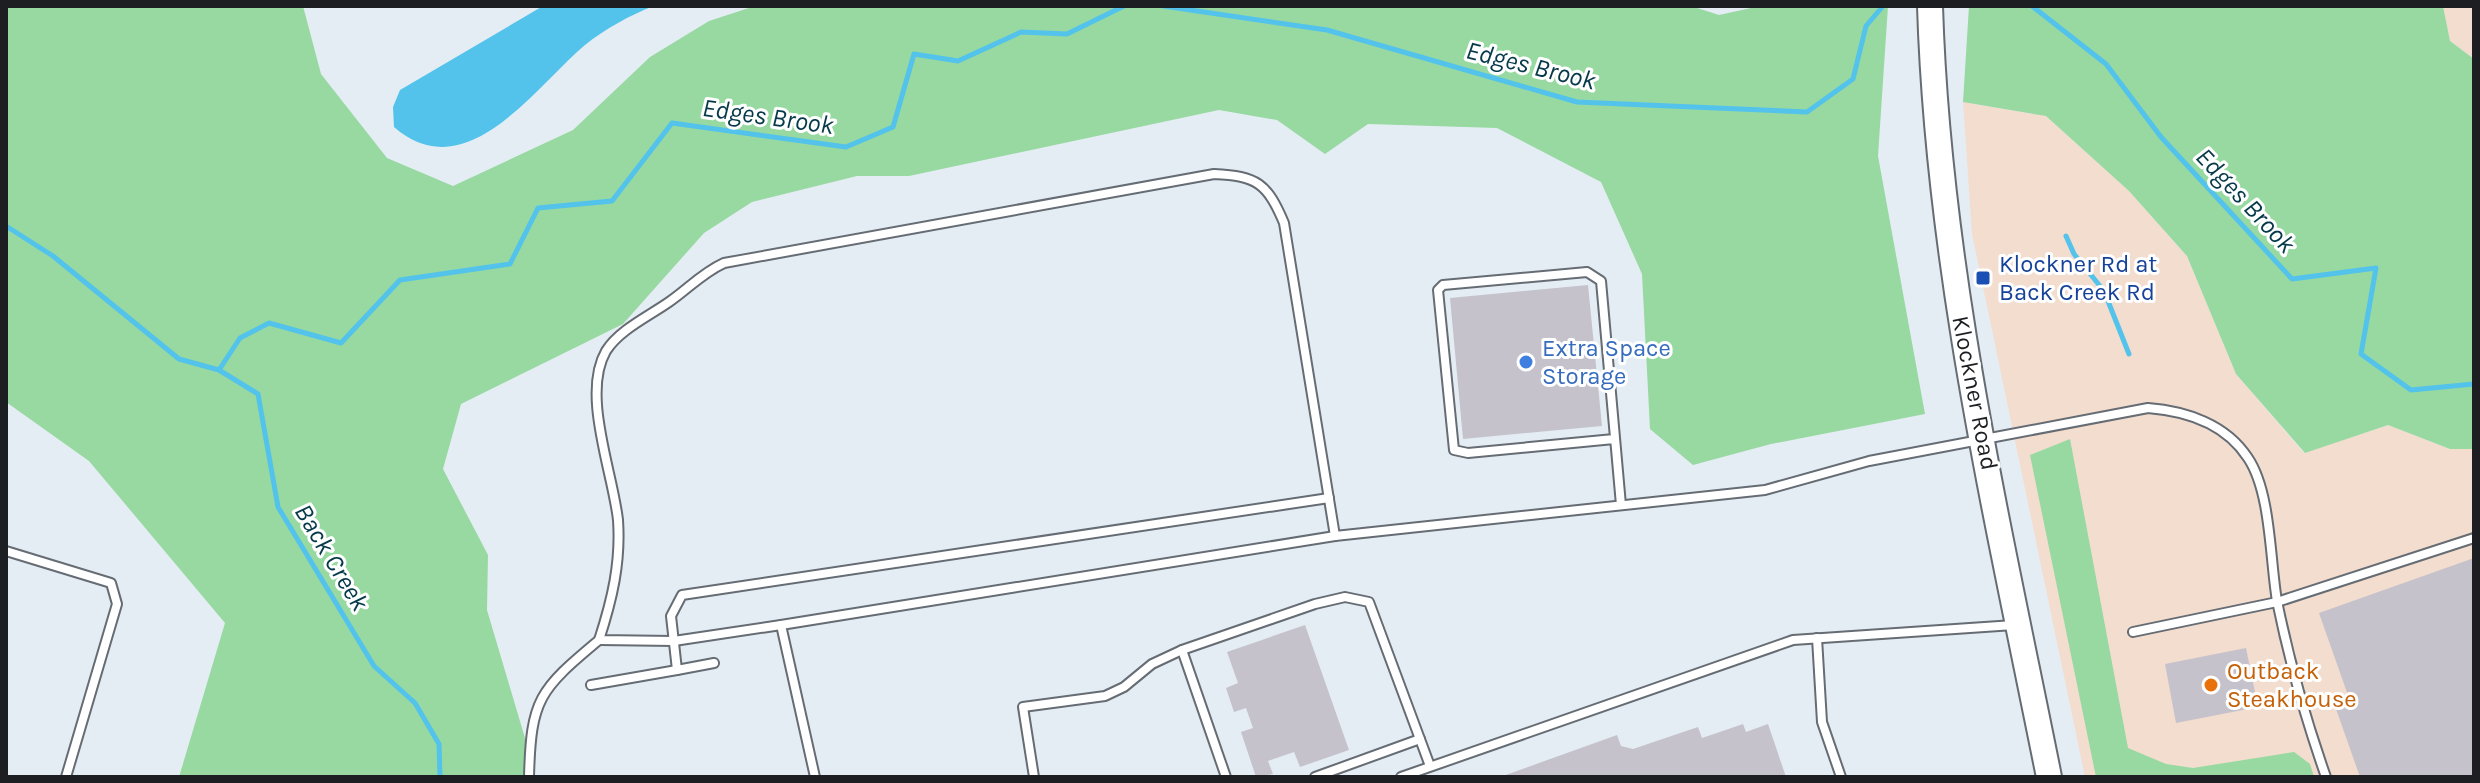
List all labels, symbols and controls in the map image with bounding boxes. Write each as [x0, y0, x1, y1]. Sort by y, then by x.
water label: Edges Brook [1463, 34, 1600, 97]
water label: Edges Brook [700, 92, 836, 141]
water label: Edges Brook [2189, 141, 2303, 260]
place label: Klockner Rd at Back Creek Rd [1999, 250, 2157, 306]
marker: Klockner Rd at Back Creek Rd [1974, 269, 1992, 287]
street label: Klockner Road [1946, 313, 2004, 473]
place label: Extra Space Storage [1542, 334, 1671, 390]
marker: Extra Space Storage [1517, 353, 1535, 371]
water label: Back Creek [288, 498, 376, 617]
place label: Outback Steakhouse [2227, 657, 2357, 713]
marker: Outback Steakhouse [2202, 676, 2220, 694]

